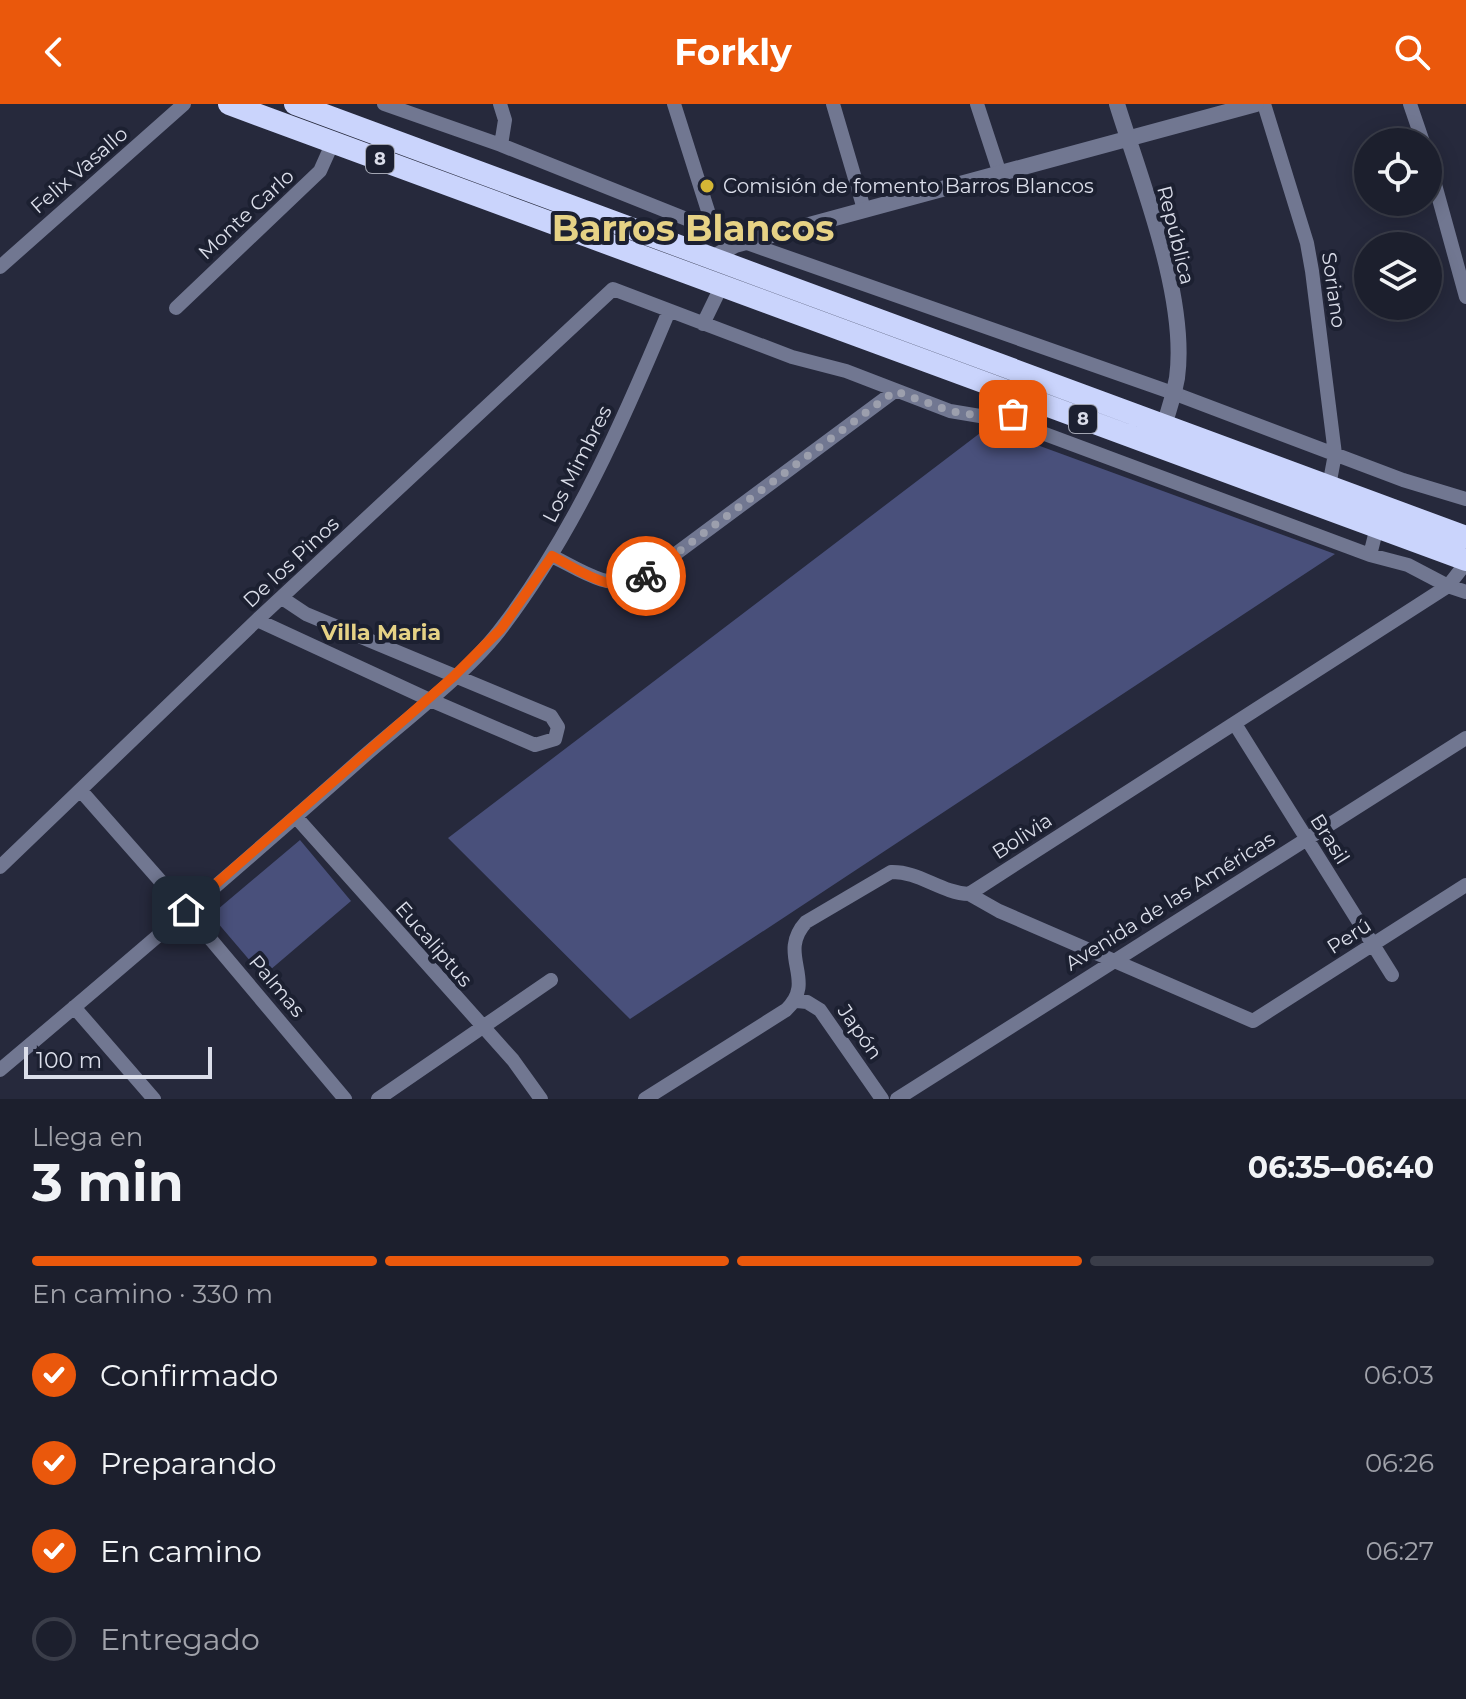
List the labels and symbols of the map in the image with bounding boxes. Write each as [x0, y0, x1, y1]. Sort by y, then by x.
street label: Felix Vasallo [26, 121, 132, 219]
road number: 8 [366, 145, 394, 173]
street label: Monte Carlo [193, 164, 299, 264]
place label: Comisión de fomento Barros Blancos [723, 174, 1094, 198]
marker: Comisión de fomento Barros Blancos [698, 177, 716, 195]
street label: República [1152, 183, 1200, 287]
district label: Barros Blancos [552, 206, 834, 250]
street label: Soriano [1317, 251, 1351, 329]
pin [979, 380, 1047, 448]
street label: Los Mimbres [537, 401, 617, 526]
road number: 8 [1069, 405, 1097, 433]
street label: De los Pinos [238, 511, 344, 612]
courier [606, 536, 686, 616]
district label: Villa Maria [320, 619, 441, 646]
street label: Bolivia [988, 808, 1056, 864]
street label: Brasil [1305, 809, 1355, 869]
street label: Avenida de las Américas [1061, 826, 1279, 975]
pin [152, 876, 220, 944]
street label: Eucaliptus [390, 896, 478, 992]
street label: Perú [1322, 913, 1376, 959]
street label: Palmas [244, 950, 310, 1022]
street label: Japón [832, 999, 887, 1064]
scale bar [24, 1043, 212, 1079]

